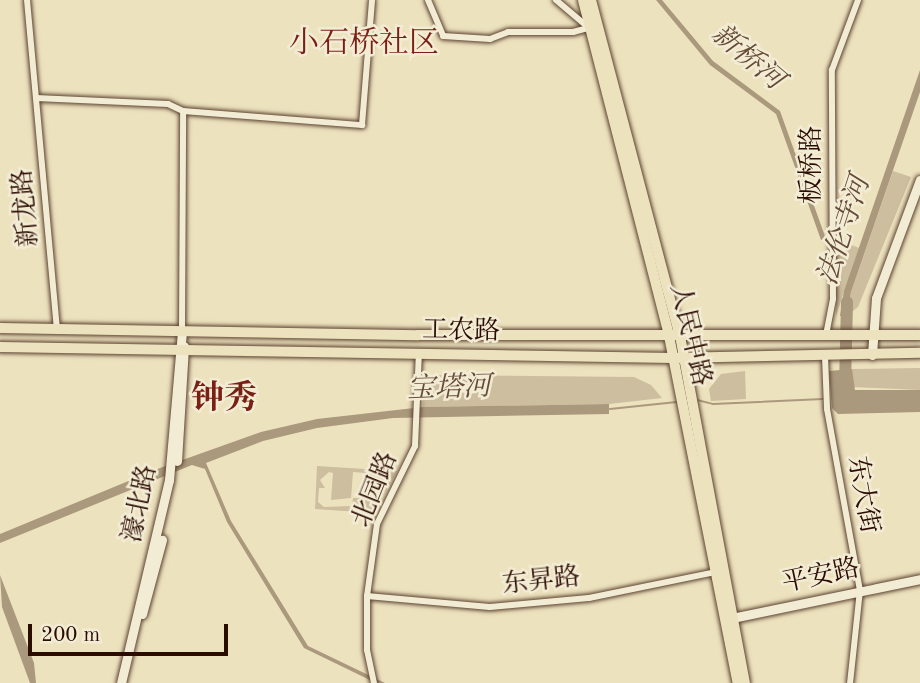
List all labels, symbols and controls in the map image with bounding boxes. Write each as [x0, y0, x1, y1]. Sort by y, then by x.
water label: 新桥河 [704, 18, 790, 98]
district label: 小石桥社区 [289, 26, 439, 62]
street label: 板桥路 [797, 126, 829, 204]
street label: 新龙路 [8, 168, 46, 248]
water label: 法伦寺河 [812, 173, 878, 289]
street label: 人民中路 [662, 281, 716, 389]
street label: 工农路 [422, 316, 500, 348]
water label: 宝塔河 [406, 371, 492, 407]
district label: 钟秀 [191, 380, 257, 420]
street label: 北园路 [347, 448, 405, 532]
street label: 东大街 [840, 454, 884, 536]
street label: 濠北路 [118, 463, 164, 545]
street label: 平安路 [780, 554, 862, 600]
street label: 东昇路 [501, 562, 581, 602]
scale bar [32, 610, 231, 654]
text: 200 m [41, 625, 100, 646]

